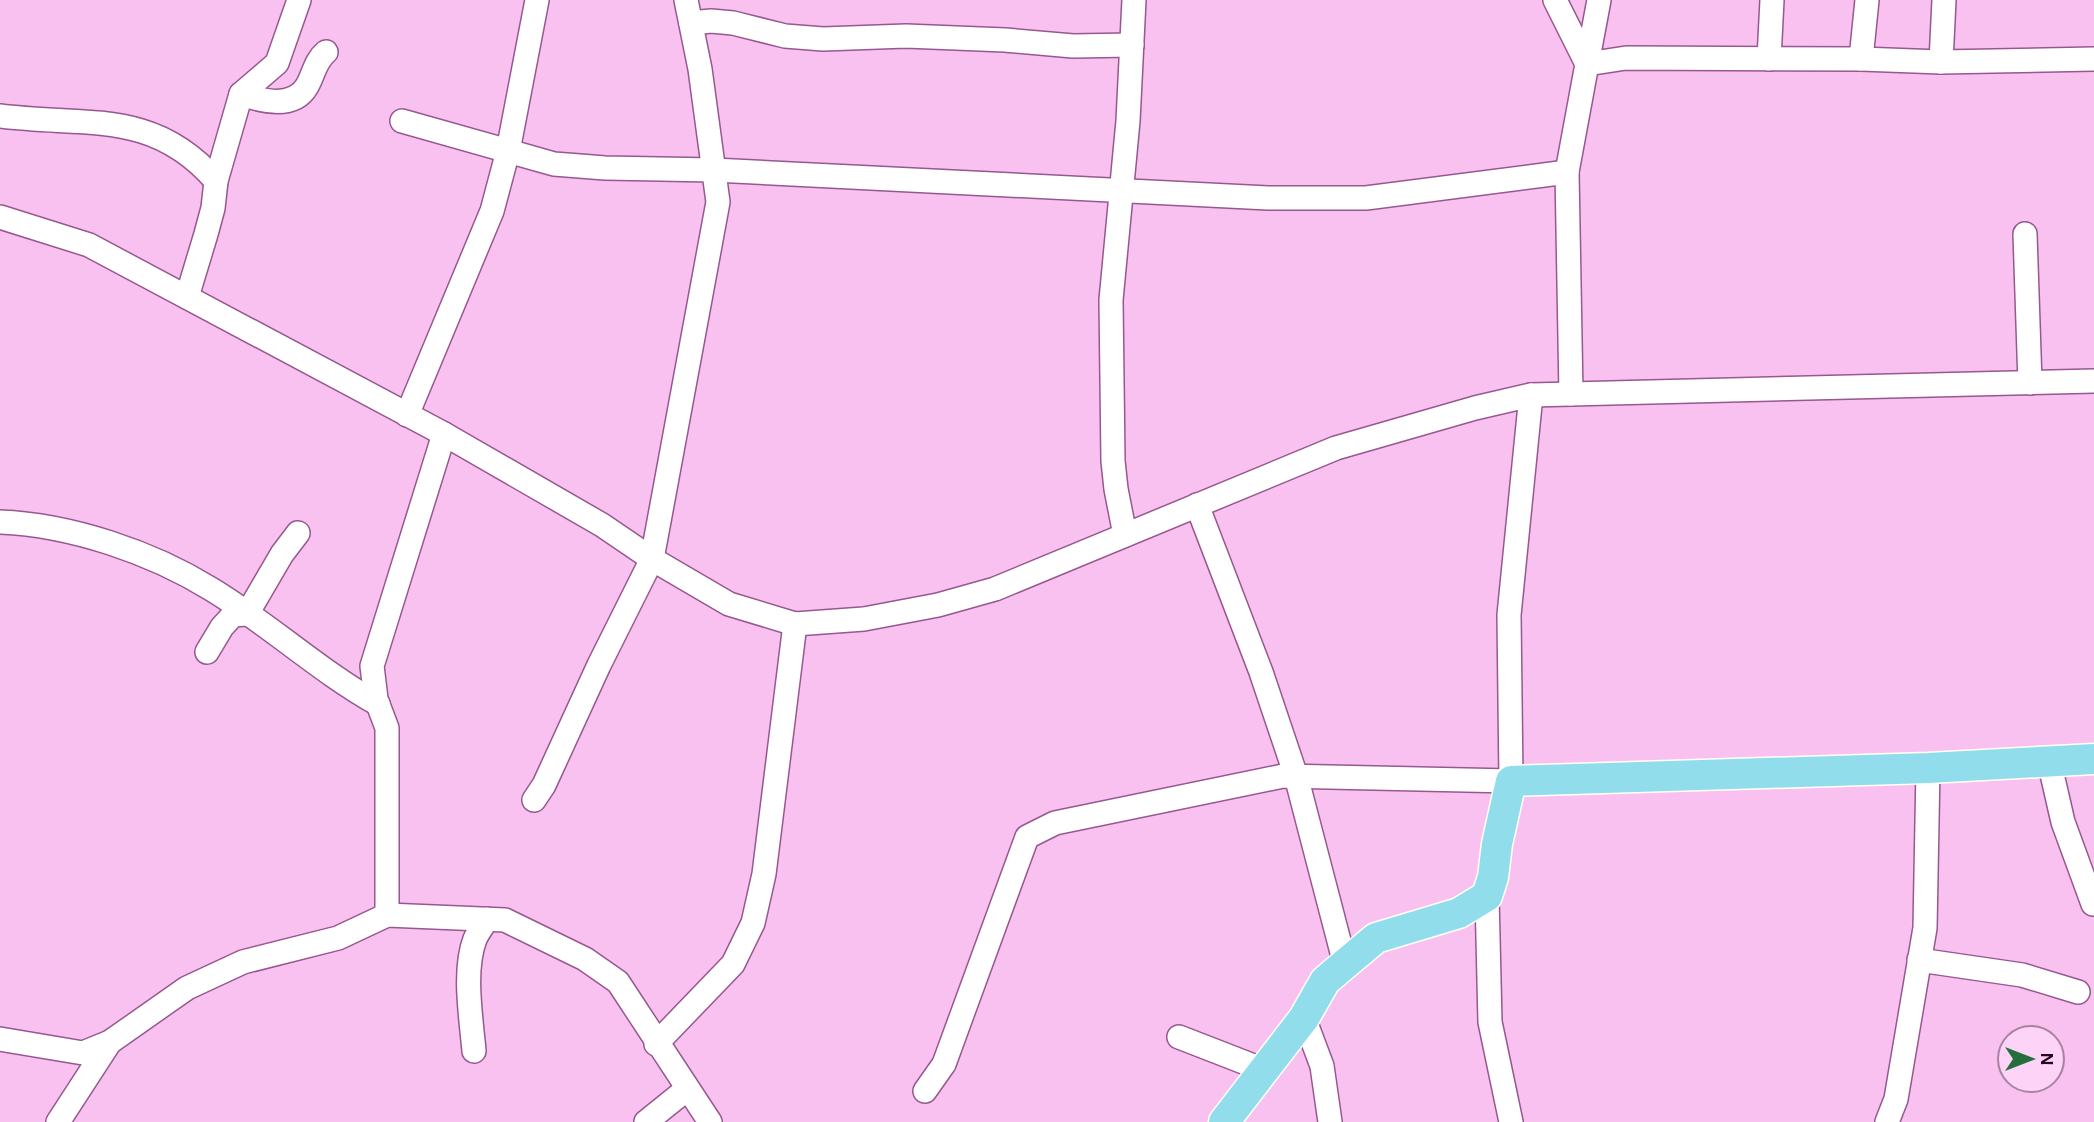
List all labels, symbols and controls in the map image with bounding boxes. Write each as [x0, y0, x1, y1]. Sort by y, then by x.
north arrow [1996, 1024, 2066, 1094]
text: N [2037, 1052, 2056, 1066]

